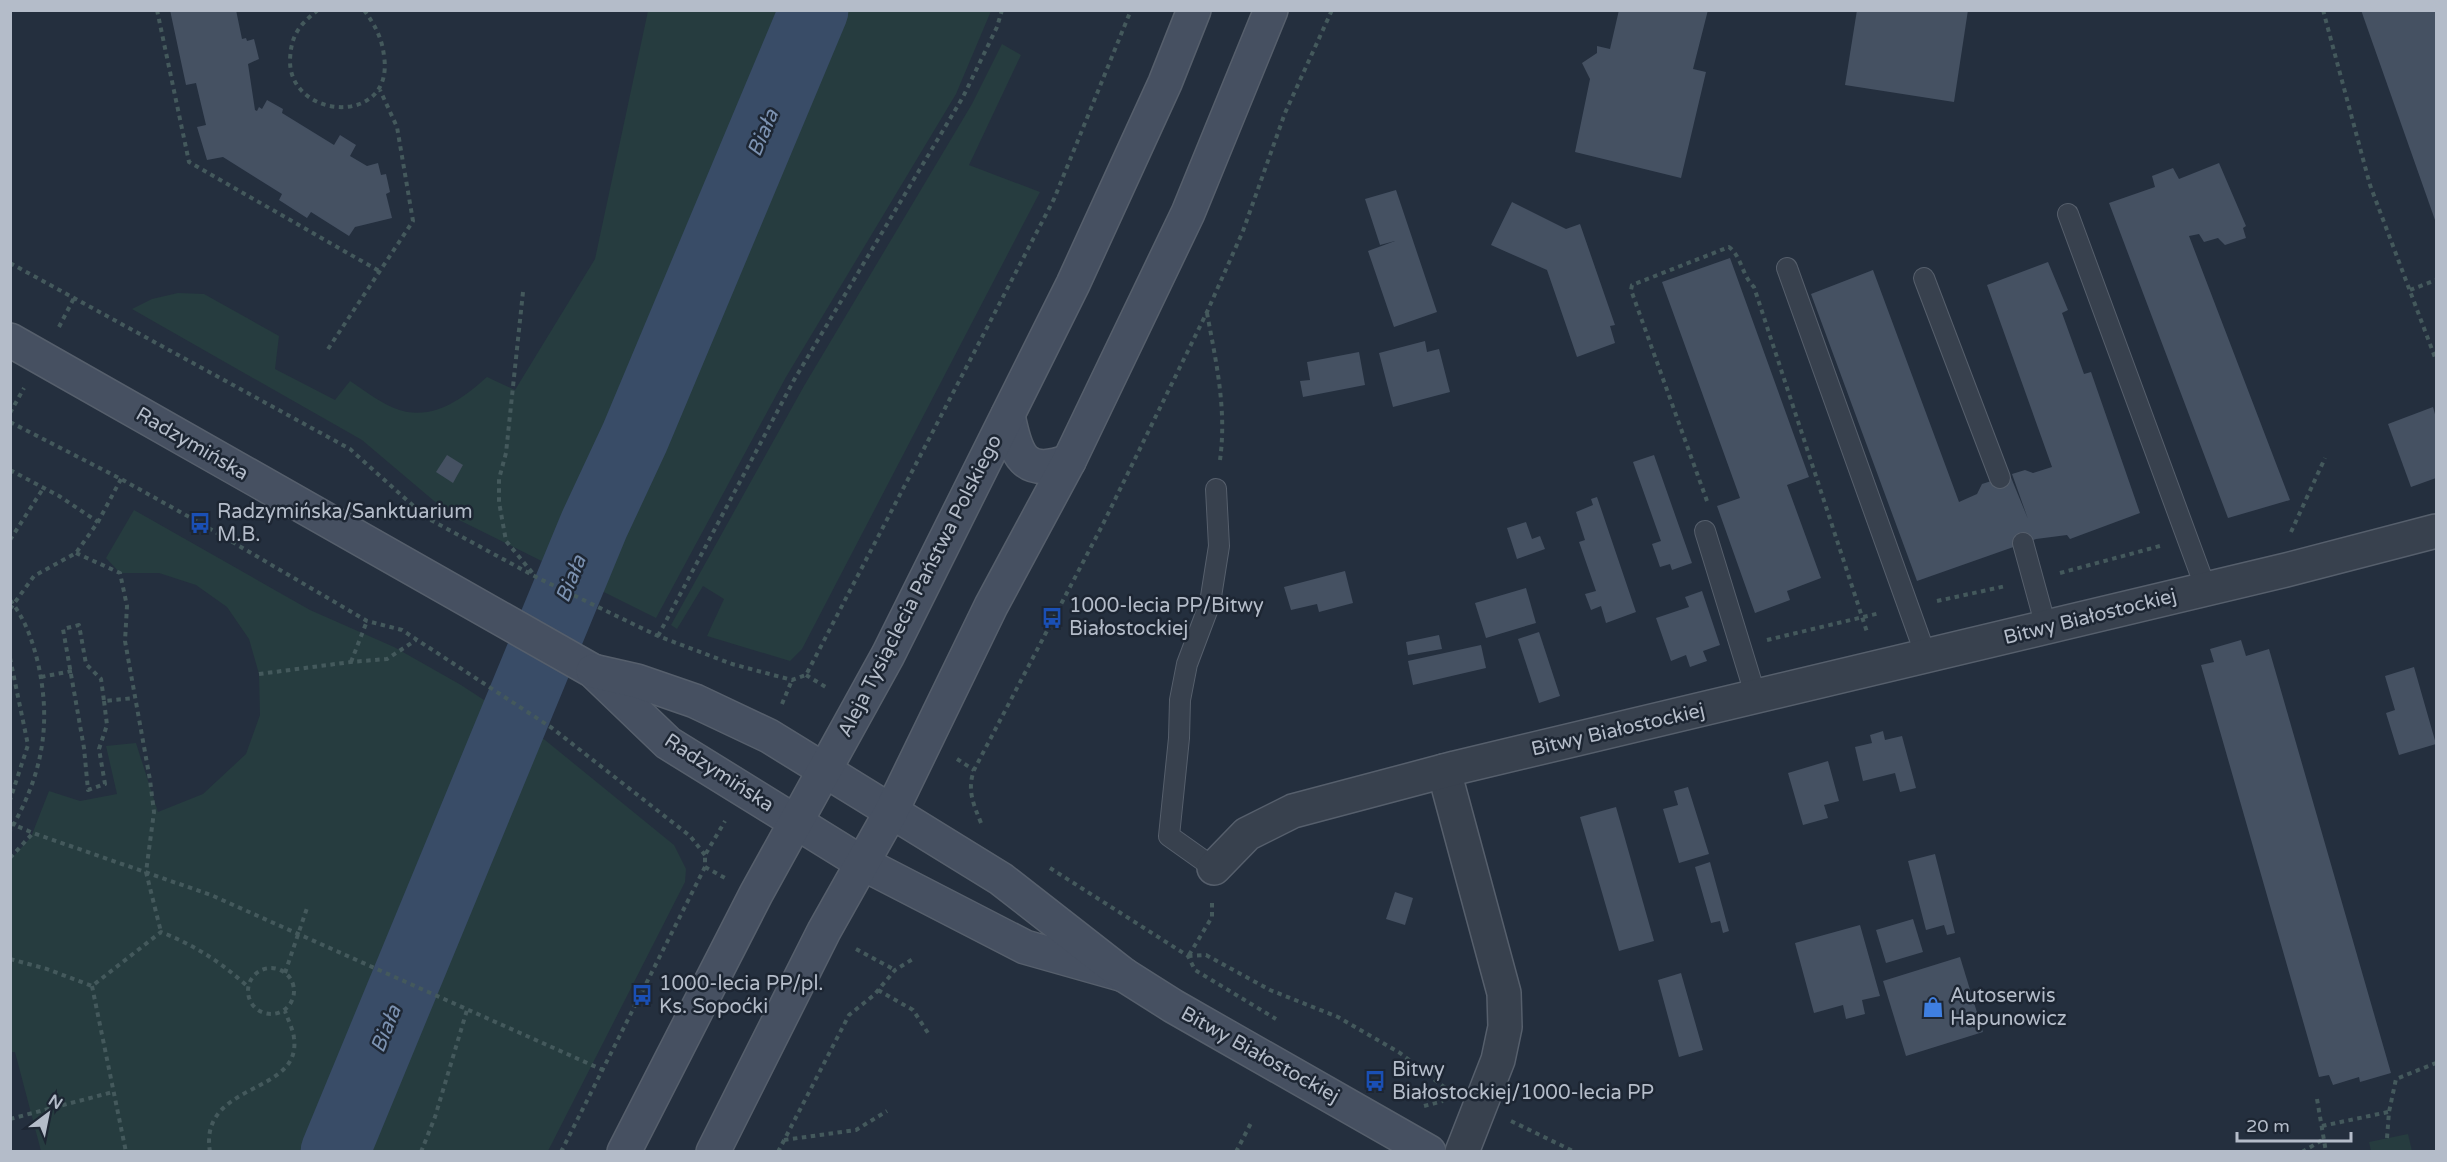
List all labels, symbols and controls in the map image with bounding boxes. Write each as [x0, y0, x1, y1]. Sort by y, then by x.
water label: Biała [742, 105, 784, 160]
street label: Radzymińska [131, 402, 253, 486]
street label: Aleja Tysiąclecia Państwa Polskiego [833, 431, 1007, 741]
place label: Radzymińska/Sanktuarium M.B. [217, 500, 473, 547]
bus stop icon: Radzymińska/Sanktuarium M.B. [188, 511, 212, 535]
water label: Biała [550, 551, 592, 606]
street label: Bitwy Białostockiej [2001, 584, 2179, 650]
place label: 1000-lecia PP/Bitwy Białostockiej [1069, 594, 1264, 641]
bus stop icon: 1000-lecia PP/Bitwy Białostockiej [1040, 606, 1064, 630]
street label: Bitwy Białostockiej [1529, 698, 1707, 762]
street label: Radzymińska [660, 729, 778, 817]
place label: 1000-lecia PP/pl. Ks. Sopoćki [659, 972, 824, 1019]
bus stop icon: 1000-lecia PP/pl. Ks. Sopoćki [630, 983, 654, 1007]
place label: Autoserwis Hapunowicz [1950, 984, 2067, 1031]
shop icon: Autoserwis Hapunowicz [1921, 995, 1945, 1019]
water label: Biała [365, 1001, 407, 1056]
street label: Bitwy Białostockiej [1177, 1002, 1343, 1108]
place label: Bitwy Białostockiej/1000-lecia PP [1392, 1058, 1654, 1105]
bus stop icon: Bitwy Białostockiej/1000-lecia PP [1363, 1069, 1387, 1093]
north arrow [18, 1084, 78, 1144]
text: N [45, 1090, 66, 1114]
scale bar [2237, 1105, 2351, 1143]
text: 20 m [2246, 1115, 2290, 1137]

